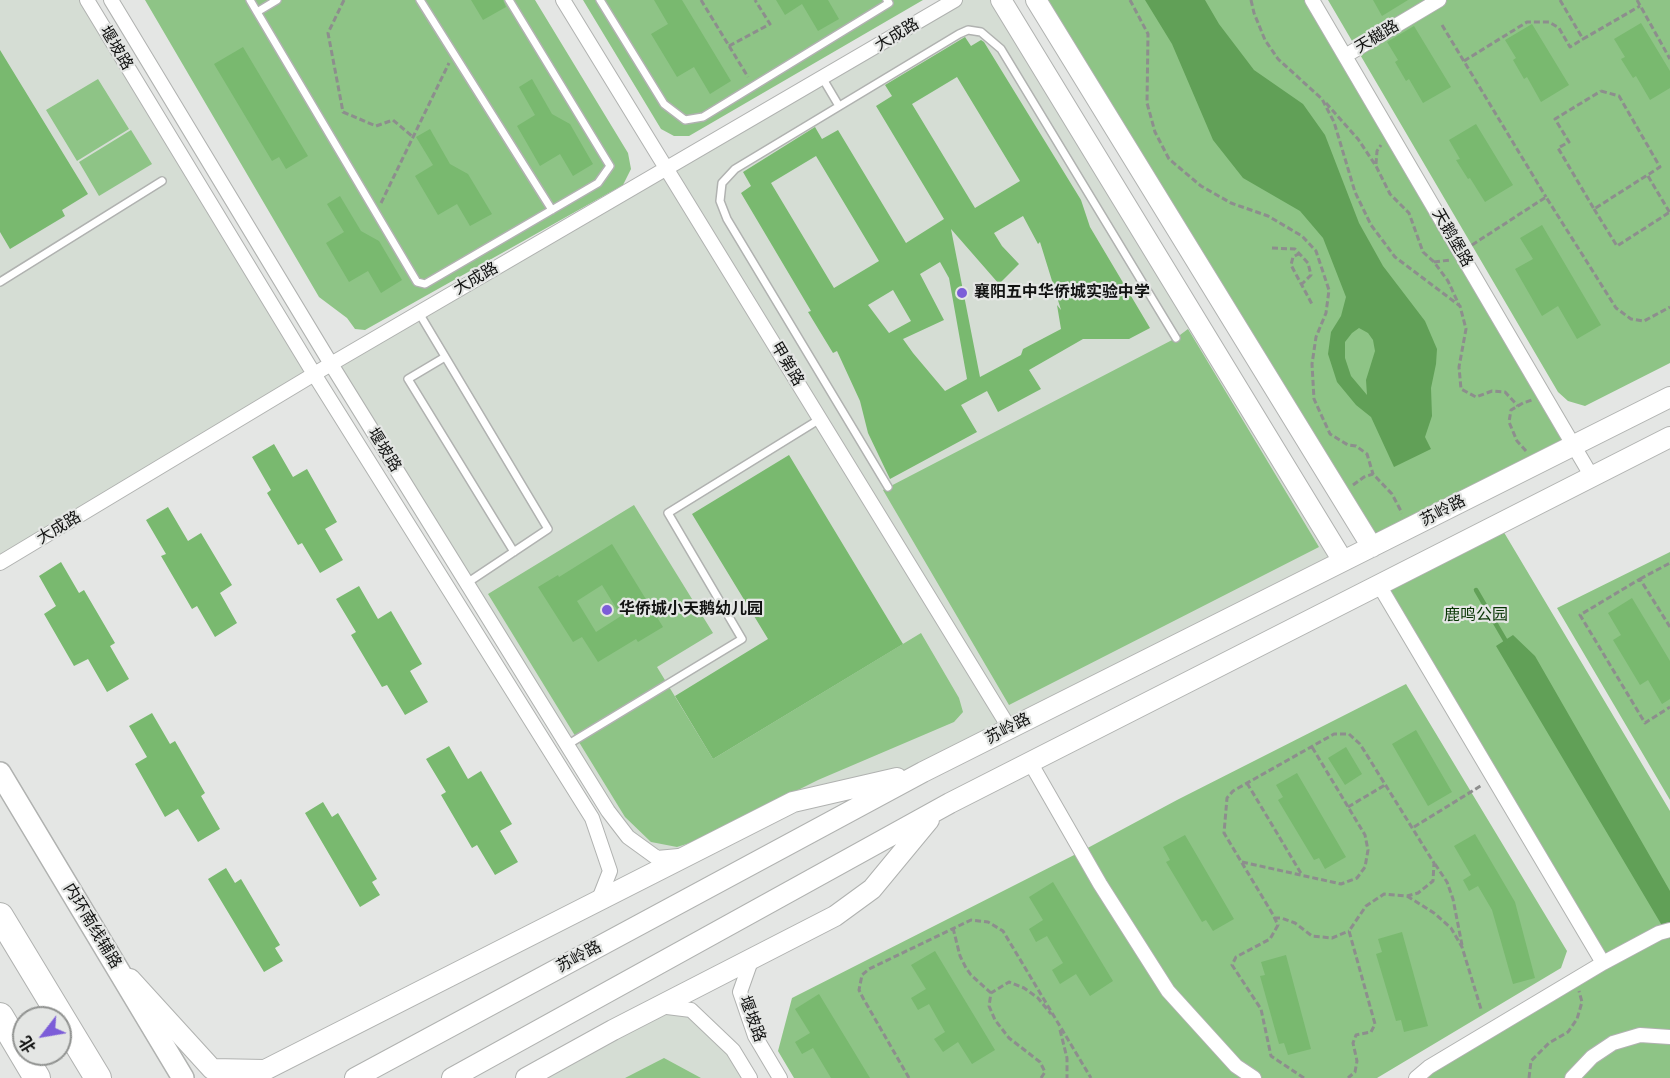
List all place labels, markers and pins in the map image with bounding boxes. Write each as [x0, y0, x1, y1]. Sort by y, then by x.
place label: 襄阳五中华侨城实验中学 [974, 283, 1150, 303]
marker: 襄阳五中华侨城实验中学 [955, 286, 969, 300]
place label: 华侨城小天鹅幼儿园 [619, 600, 763, 620]
marker: 华侨城小天鹅幼儿园 [600, 603, 614, 617]

